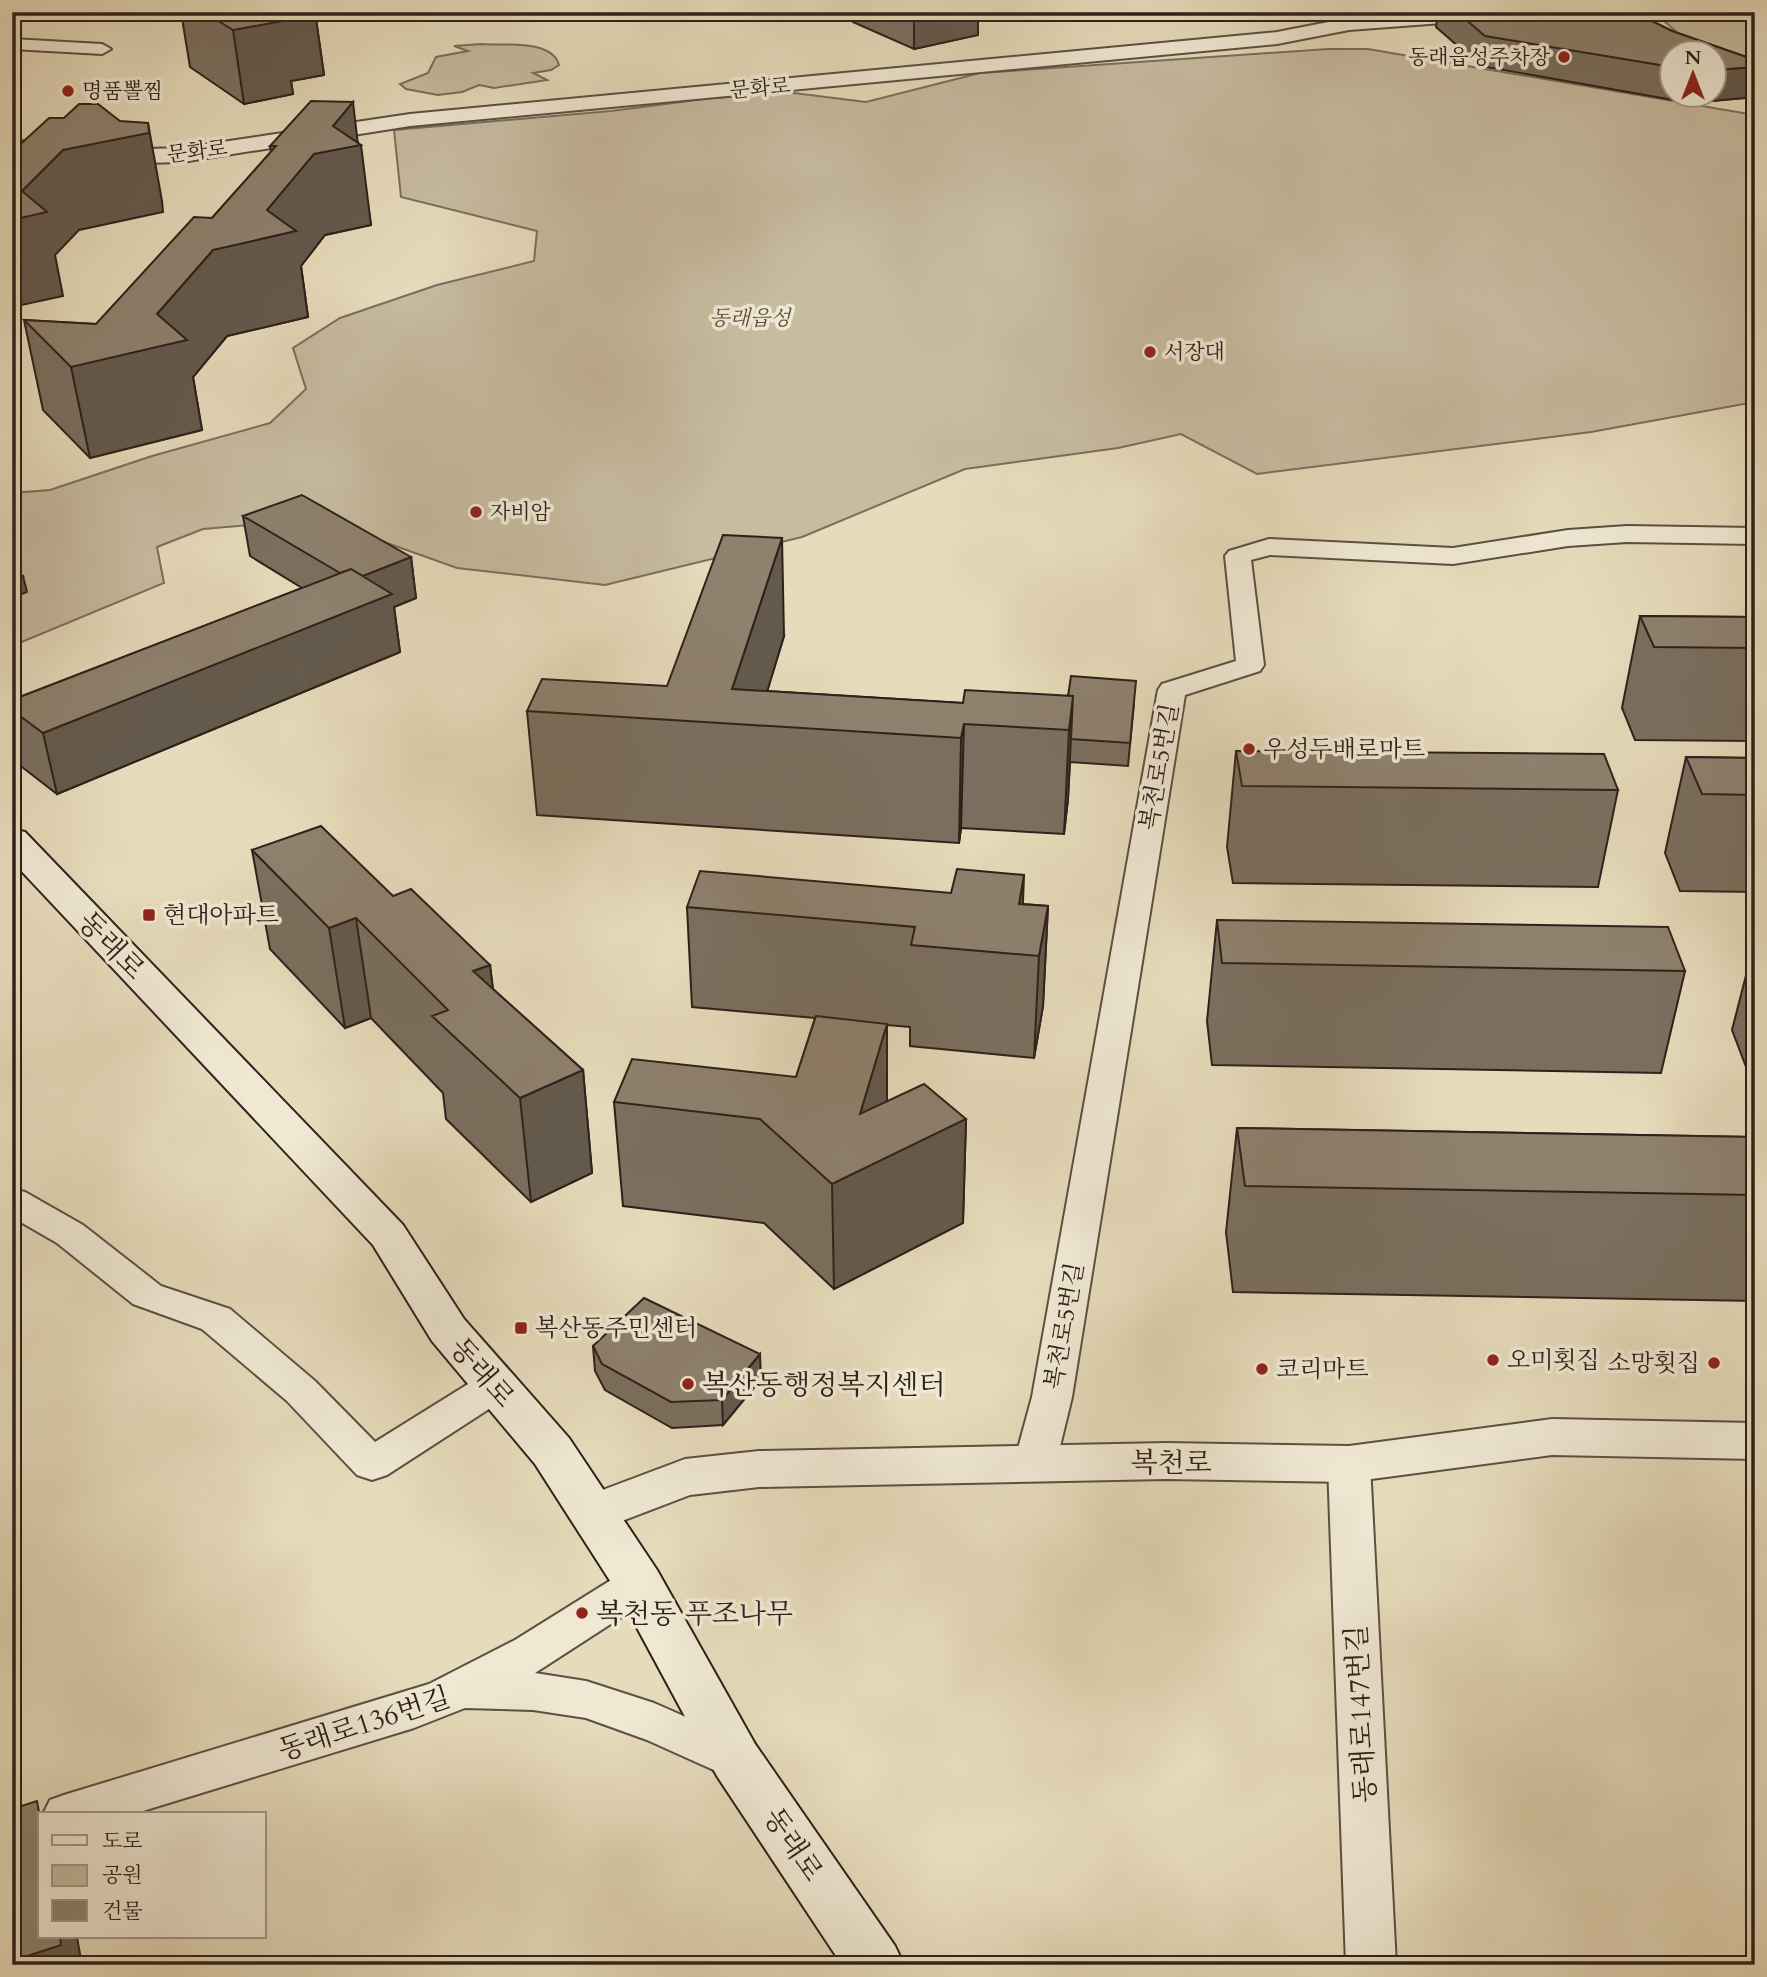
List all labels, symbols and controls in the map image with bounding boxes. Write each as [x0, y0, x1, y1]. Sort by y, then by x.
north arrow [1658, 38, 1728, 108]
place label: 동래읍성주차장 [1408, 43, 1551, 72]
text: N [1685, 45, 1702, 71]
marker: 동래읍성주차장 [1556, 49, 1572, 65]
street label: 문화로 [728, 71, 792, 106]
place label: 명품뽈찜 [82, 77, 163, 106]
marker: 명품뽈찜 [60, 83, 76, 99]
street label: 문화로 [165, 133, 229, 170]
park label: 동래읍성 [709, 304, 792, 333]
place label: 서장대 [1164, 338, 1225, 367]
marker: 서장대 [1142, 344, 1158, 360]
place label: 자비암 [490, 498, 552, 527]
marker: 자비암 [468, 504, 484, 520]
street label: 복천로5번길 [1132, 701, 1187, 833]
place label: 우성두배로마트 [1263, 733, 1425, 766]
marker: 우성두배로마트 [1241, 741, 1257, 757]
place label: 현대아파트 [163, 899, 279, 932]
street label: 동래로 [69, 903, 153, 988]
marker: 현대아파트 [141, 907, 157, 923]
street label: 복천로5번길 [1037, 1260, 1092, 1392]
place label: 복산동주민센터 [535, 1312, 697, 1345]
marker: 복산동주민센터 [513, 1320, 529, 1336]
street label: 동래로 [441, 1330, 523, 1416]
place label: 오미횟집 [1507, 1344, 1600, 1377]
place label: 소망횟집 [1607, 1347, 1700, 1380]
marker: 오미횟집 [1485, 1352, 1501, 1368]
place label: 코리마트 [1276, 1353, 1369, 1386]
marker: 소망횟집 [1706, 1355, 1722, 1371]
marker: 코리마트 [1254, 1361, 1270, 1377]
place label: 복산동행정복지센터 [702, 1366, 945, 1404]
marker: 복산동행정복지센터 [680, 1376, 696, 1392]
street label: 복천로 [1130, 1444, 1212, 1482]
place label: 복천동 푸조나무 [596, 1595, 793, 1633]
marker: 복천동 푸조나무 [574, 1605, 590, 1621]
street label: 동래로147번길 [1337, 1624, 1385, 1804]
street label: 동래로136번길 [274, 1678, 455, 1770]
street label: 동래로 [755, 1800, 832, 1889]
legend [38, 1812, 266, 1938]
text: 도로 [102, 1827, 143, 1856]
text: 공원 [102, 1861, 143, 1890]
text: 건물 [102, 1897, 143, 1926]

